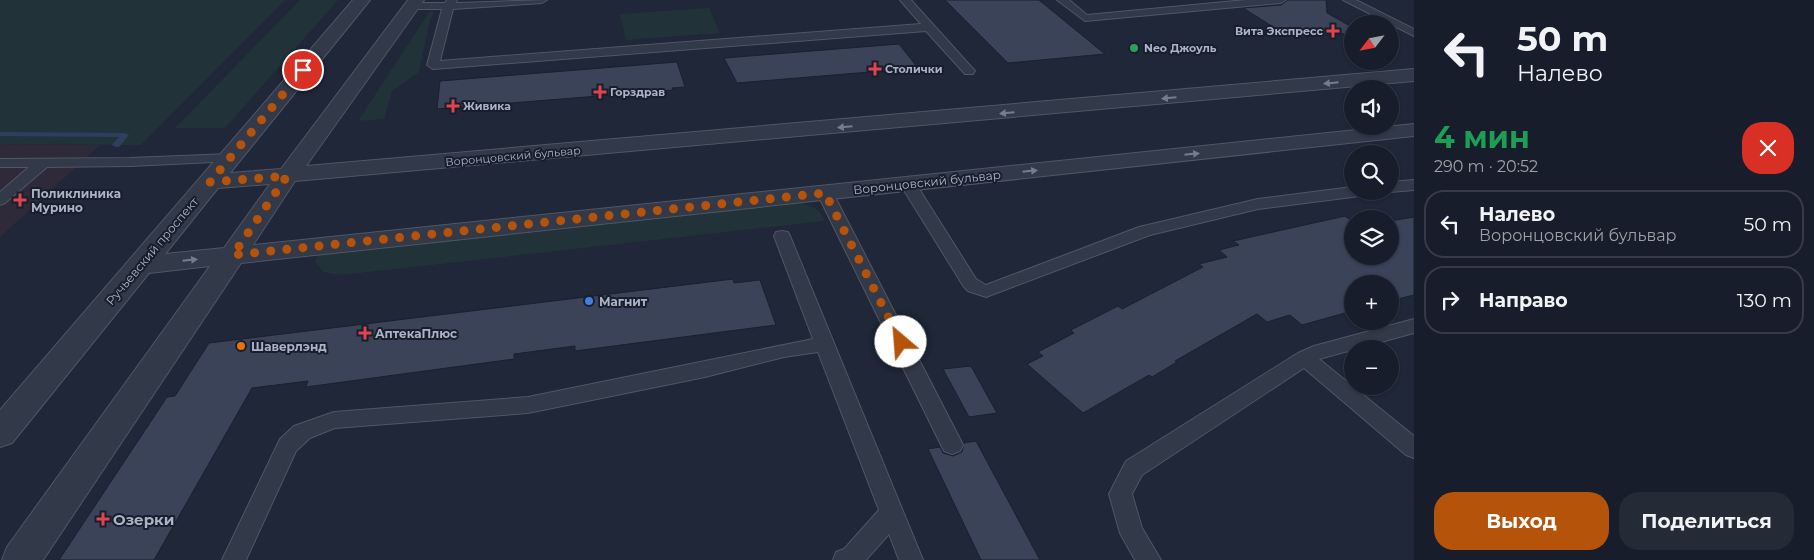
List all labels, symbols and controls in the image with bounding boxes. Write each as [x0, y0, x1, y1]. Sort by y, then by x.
north arrow [1344, 15, 1399, 70]
map controls [1344, 15, 1399, 395]
text: 50 m [1517, 17, 1608, 60]
icon: left [1434, 20, 1499, 85]
place label: Вита Экспресс [1235, 24, 1323, 38]
marker: Вита Экспресс [1327, 25, 1339, 37]
place label: Neo Джоуль [1144, 41, 1217, 55]
marker: Neo Джоуль [1128, 42, 1140, 54]
pin [282, 49, 324, 91]
icon: arrive [289, 56, 317, 84]
text: Налево [1517, 60, 1603, 87]
place label: Столички [885, 62, 943, 76]
marker: Столички [869, 63, 881, 75]
one-way arrow [1322, 79, 1338, 87]
button: sound [1344, 80, 1399, 135]
place label: Горздрав [610, 85, 665, 99]
marker: Горздрав [594, 86, 606, 98]
one-way arrow [1161, 95, 1177, 103]
place label: Живика [463, 99, 511, 113]
marker: Живика [447, 100, 459, 112]
one-way arrow [999, 109, 1015, 117]
text: 4 мин [1434, 119, 1530, 156]
button: close [1742, 122, 1794, 174]
one-way arrow [837, 123, 853, 131]
street label: Воронцовский бульвар [445, 143, 581, 169]
button: search [1344, 145, 1399, 200]
one-way arrow [1184, 150, 1200, 158]
text: 290 m · 20:52 [1434, 157, 1538, 176]
street label: Воронцовский бульвар [853, 167, 1001, 197]
one-way arrow [1022, 167, 1038, 175]
place label: Поликлиника Мурино [31, 186, 121, 215]
marker: Поликлиника Мурино [13, 193, 27, 207]
street label: Ручьевский проспект [103, 194, 202, 308]
text: Налево [1479, 203, 1555, 226]
button: layers [1344, 210, 1399, 265]
icon: left [1436, 210, 1464, 238]
text: 50 m [1744, 213, 1792, 236]
text: Воронцовский бульвар [1479, 226, 1677, 245]
one-way arrow [182, 256, 198, 264]
button: + [1344, 275, 1399, 330]
icon: right [1436, 286, 1464, 314]
text: Направо [1479, 289, 1568, 312]
text: 130 m [1737, 289, 1792, 312]
place label: Магнит [599, 294, 648, 309]
marker: Магнит [583, 295, 595, 307]
position arrow [874, 315, 926, 367]
place label: АптекаПлюс [375, 326, 457, 341]
marker: АптекаПлюс [359, 327, 371, 339]
place label: Шаверлэнд [251, 339, 327, 354]
marker: Шаверлэнд [235, 340, 247, 352]
button: − [1344, 340, 1399, 395]
button: Выход [1434, 492, 1609, 550]
button: Поделиться [1619, 492, 1794, 550]
place label: Озерки [113, 510, 174, 529]
marker: Озерки [97, 513, 109, 525]

